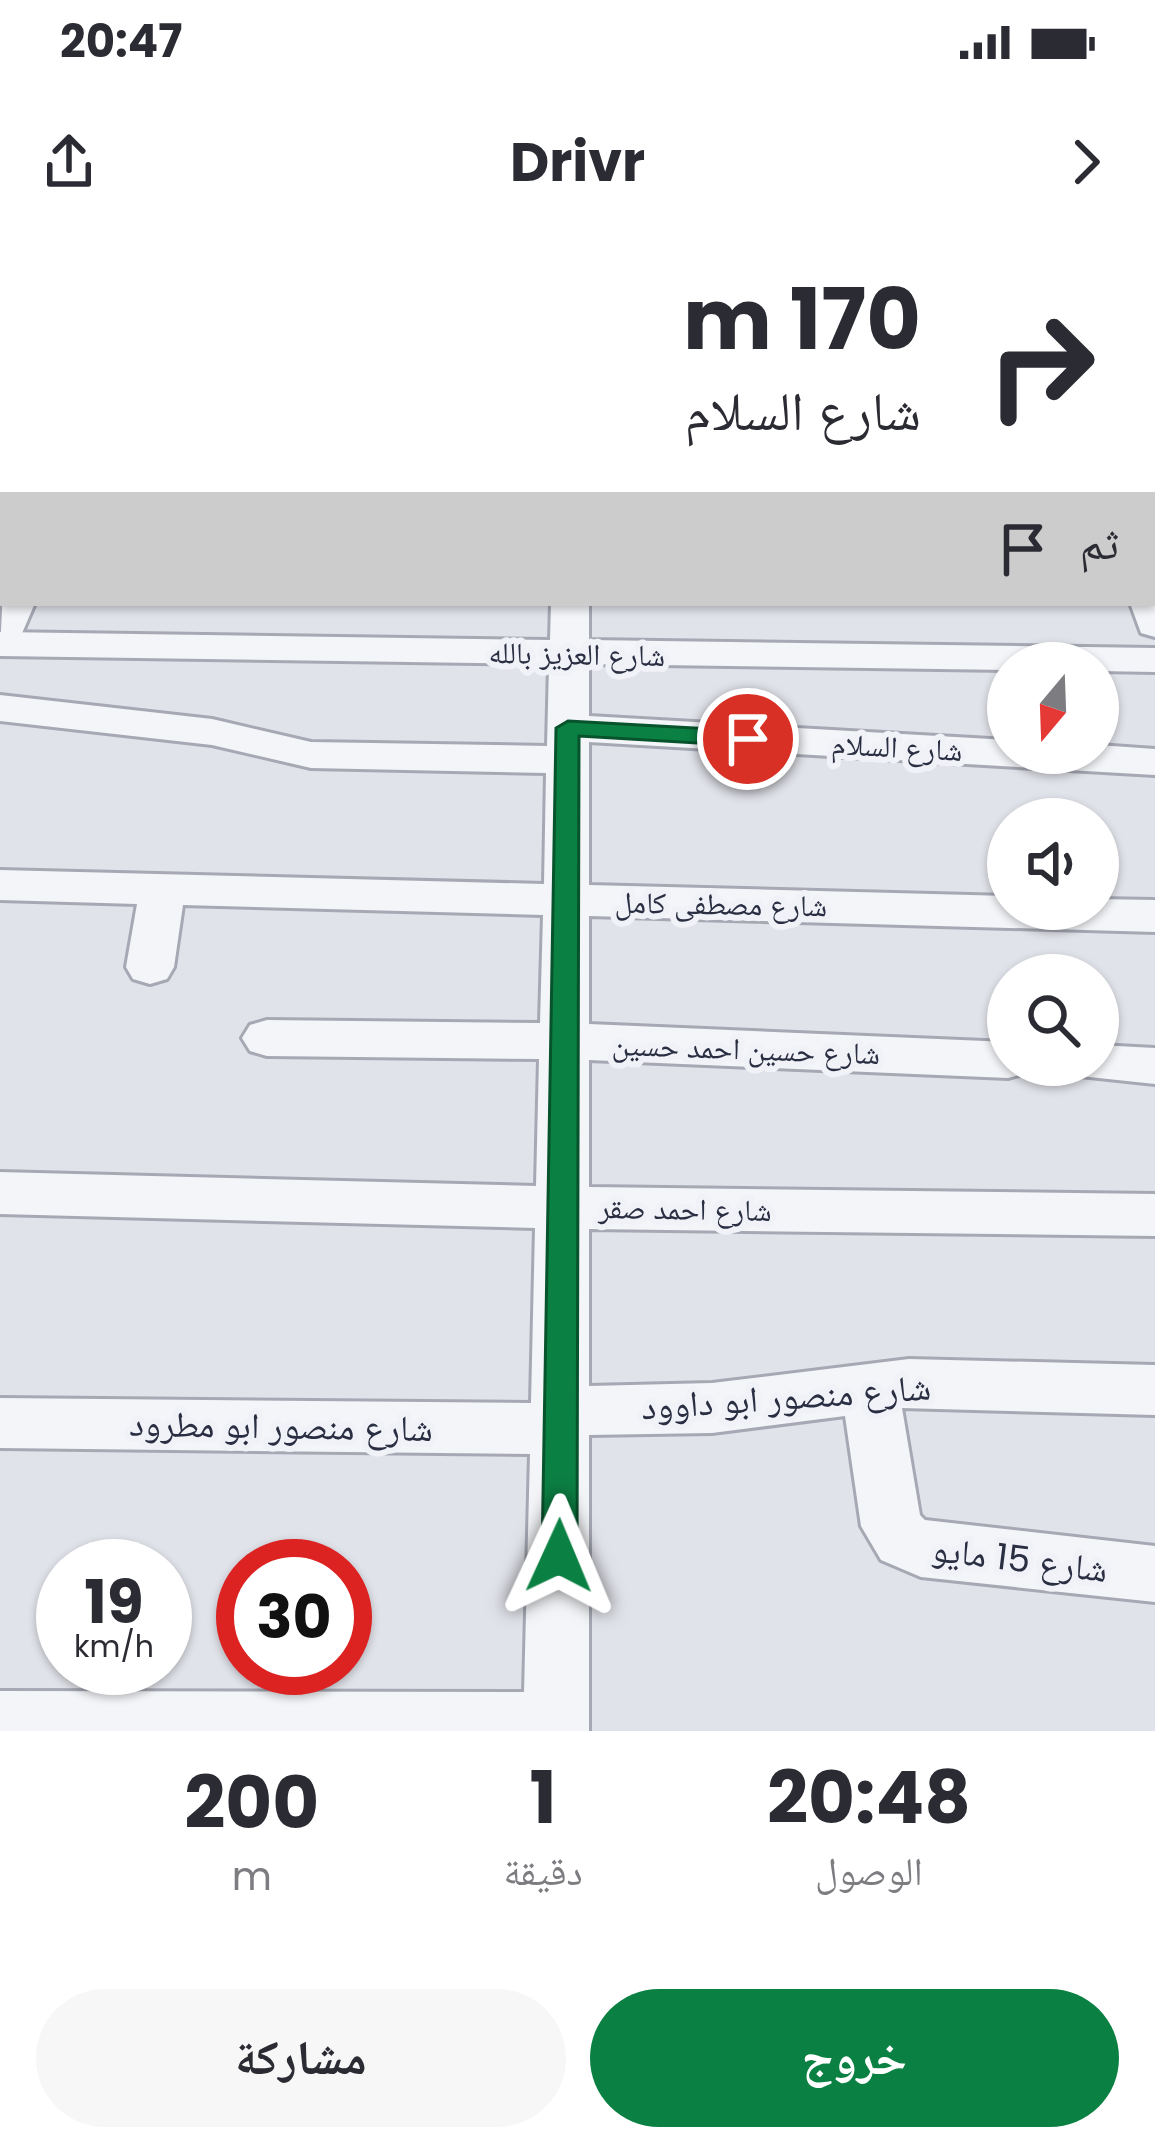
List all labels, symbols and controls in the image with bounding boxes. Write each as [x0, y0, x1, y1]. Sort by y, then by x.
text: 20:47 [60, 10, 182, 73]
text: Drivr [510, 124, 645, 200]
icon: share [36, 129, 102, 195]
icon: forward [1053, 129, 1119, 195]
text: 170 m [683, 261, 921, 378]
icon: right [963, 288, 1119, 444]
text: شارع السلام [684, 373, 921, 449]
text: ثم [1080, 512, 1119, 575]
icon: arrive [990, 516, 1056, 582]
street label: شارع العزيز بالله [488, 631, 666, 677]
north arrow [987, 642, 1119, 774]
map controls [987, 642, 1119, 1086]
pin [697, 688, 799, 790]
icon: arrive [715, 706, 781, 772]
street label: شارع السلام [830, 722, 964, 772]
button: sound [987, 798, 1119, 930]
street label: شارع مصطفى كامل [614, 881, 828, 927]
button: search [987, 954, 1119, 1086]
street label: شارع حسين احمد حسين [611, 1023, 881, 1075]
street label: شارع احمد صقر [597, 1186, 772, 1232]
street label: شارع منصور ابو داوود [639, 1361, 933, 1433]
street label: شارع منصور ابو مطرود [129, 1398, 433, 1454]
position arrow [496, 1493, 622, 1619]
street label: شارع 15 مايو [929, 1523, 1111, 1595]
speed limit sign: 30 [216, 1539, 372, 1695]
text: 19 [84, 1560, 144, 1644]
text: km/h [74, 1625, 154, 1668]
text: 1 [530, 1747, 557, 1848]
text: 20:48 [767, 1747, 971, 1848]
text: 200 [184, 1752, 319, 1853]
text: دقيقة [503, 1844, 583, 1899]
text: الوصول [815, 1844, 923, 1899]
text: m [232, 1849, 272, 1904]
button: مشاركة [36, 1989, 566, 2127]
button: خروج [590, 1989, 1119, 2127]

